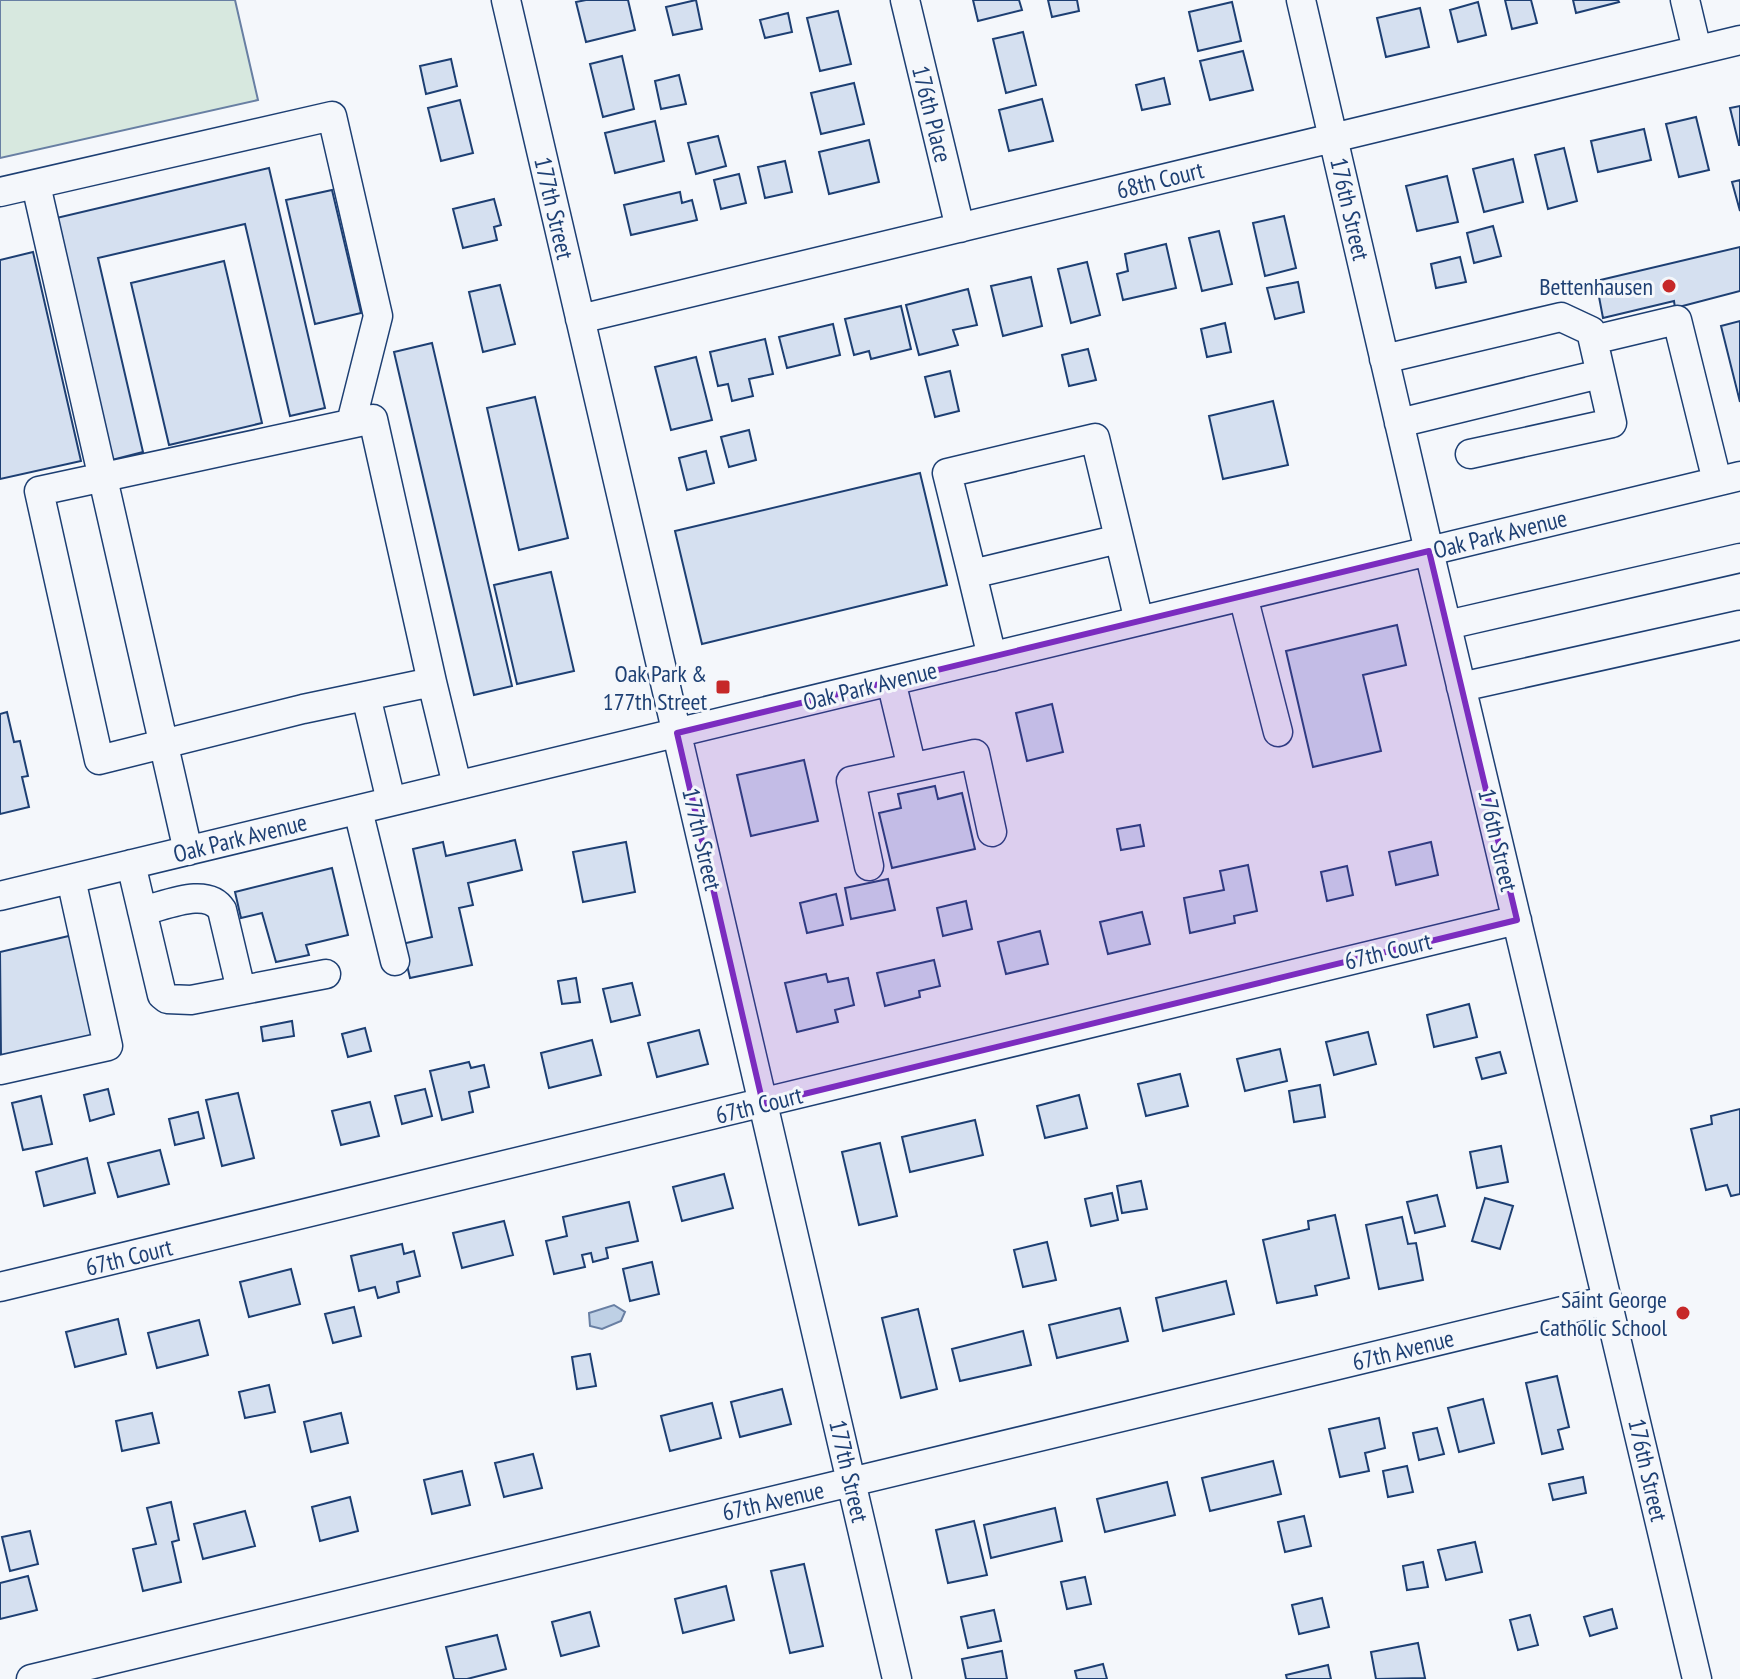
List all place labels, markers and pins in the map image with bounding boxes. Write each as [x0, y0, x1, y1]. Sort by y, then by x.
place label: Bettenhausen [1539, 271, 1653, 302]
marker: Bettenhausen [1660, 277, 1678, 295]
place label: Oak Park & 177th Street [603, 658, 707, 717]
marker: Oak Park & 177th Street [714, 678, 732, 696]
place label: Saint George Catholic School [1540, 1284, 1667, 1343]
marker: Saint George Catholic School [1674, 1304, 1692, 1322]

